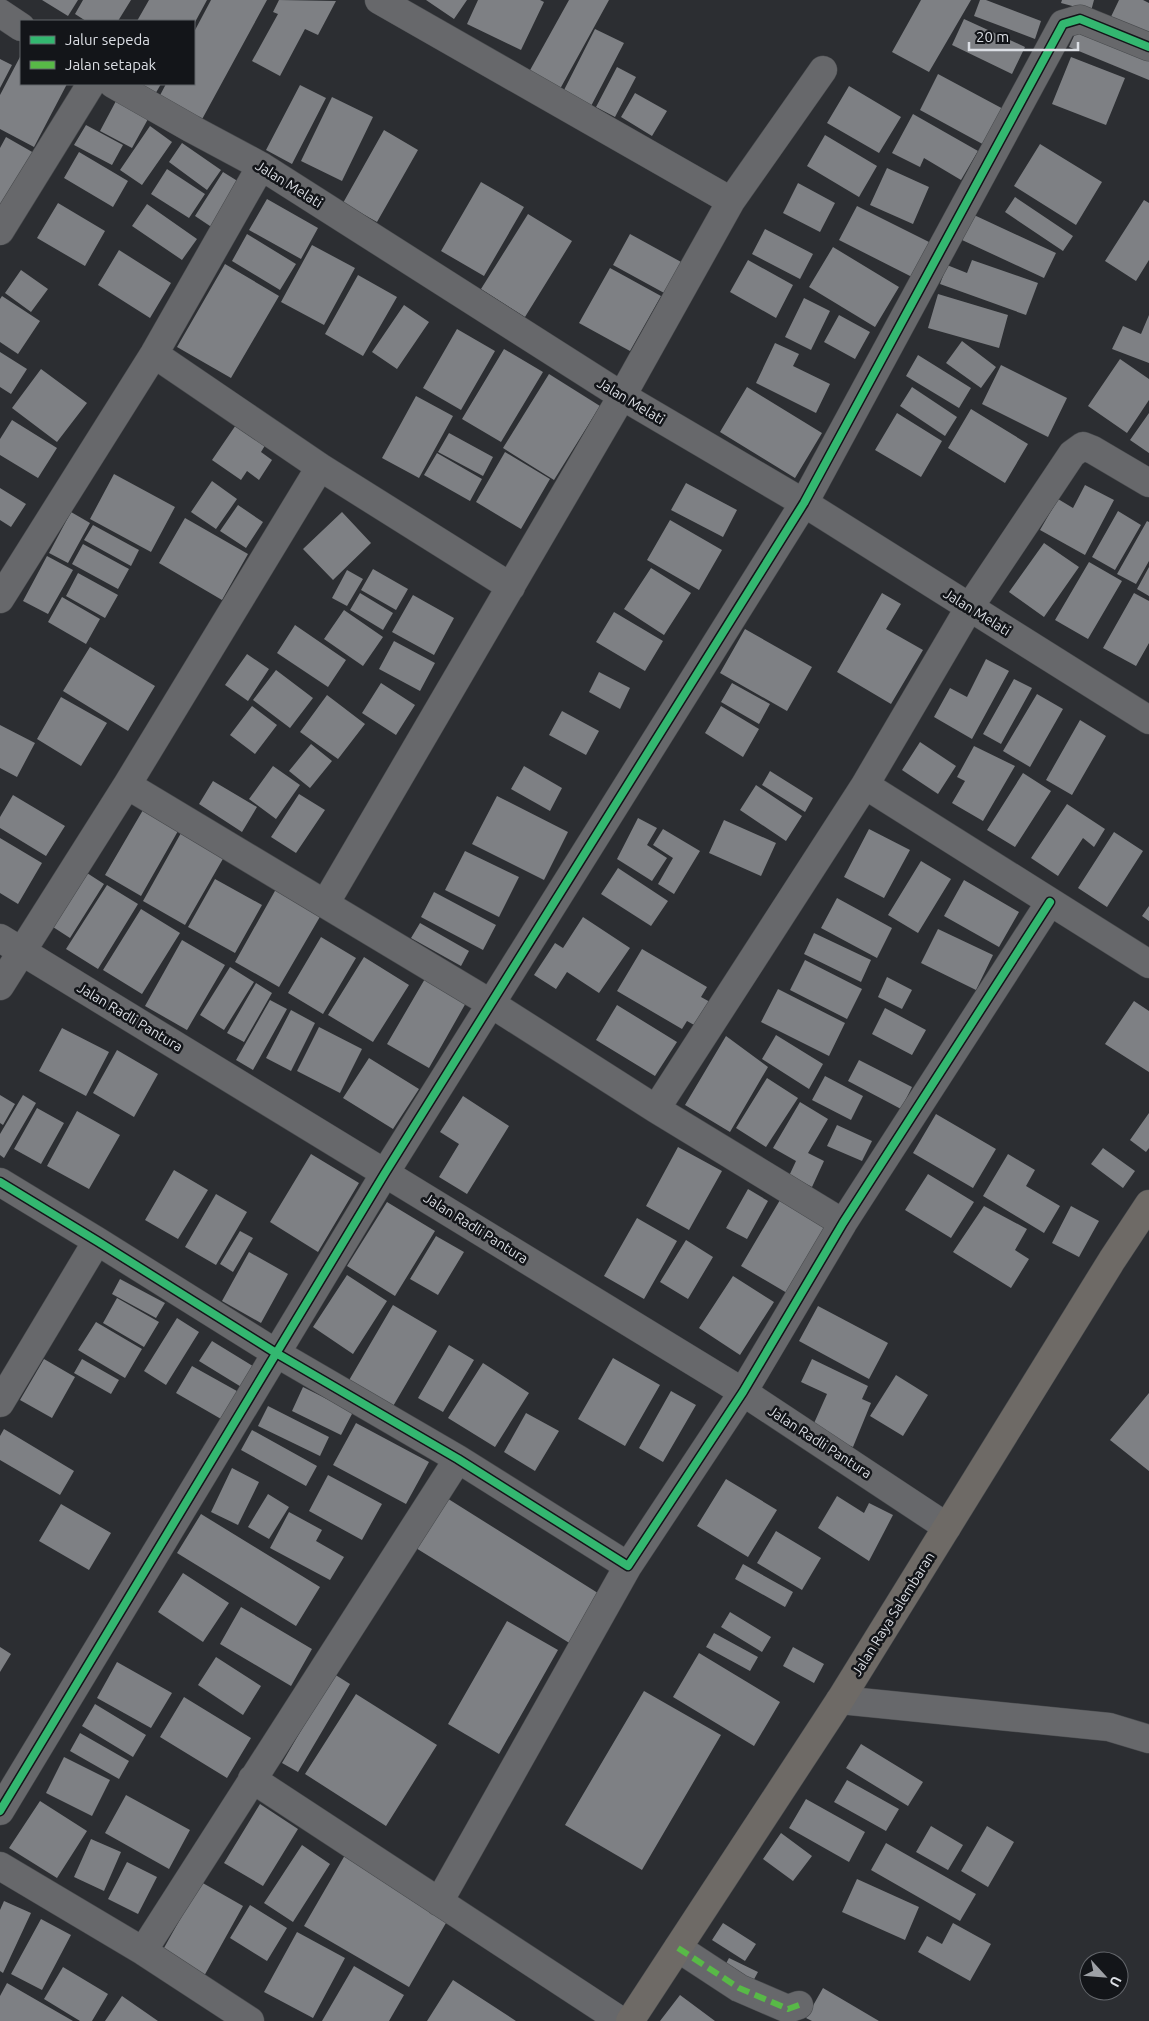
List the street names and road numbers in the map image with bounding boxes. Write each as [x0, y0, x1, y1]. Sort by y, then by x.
street label: Jalan Melati [253, 157, 325, 211]
street label: Jalan Melati [594, 375, 668, 427]
street label: Jalan Melati [941, 585, 1013, 639]
street label: Jalan Radli Pantura [74, 979, 186, 1055]
street label: Jalan Radli Pantura [421, 1189, 531, 1267]
street label: Jalan Radli Pantura [765, 1403, 875, 1481]
street label: Jalan Raya Salembaran [848, 1549, 938, 1679]

